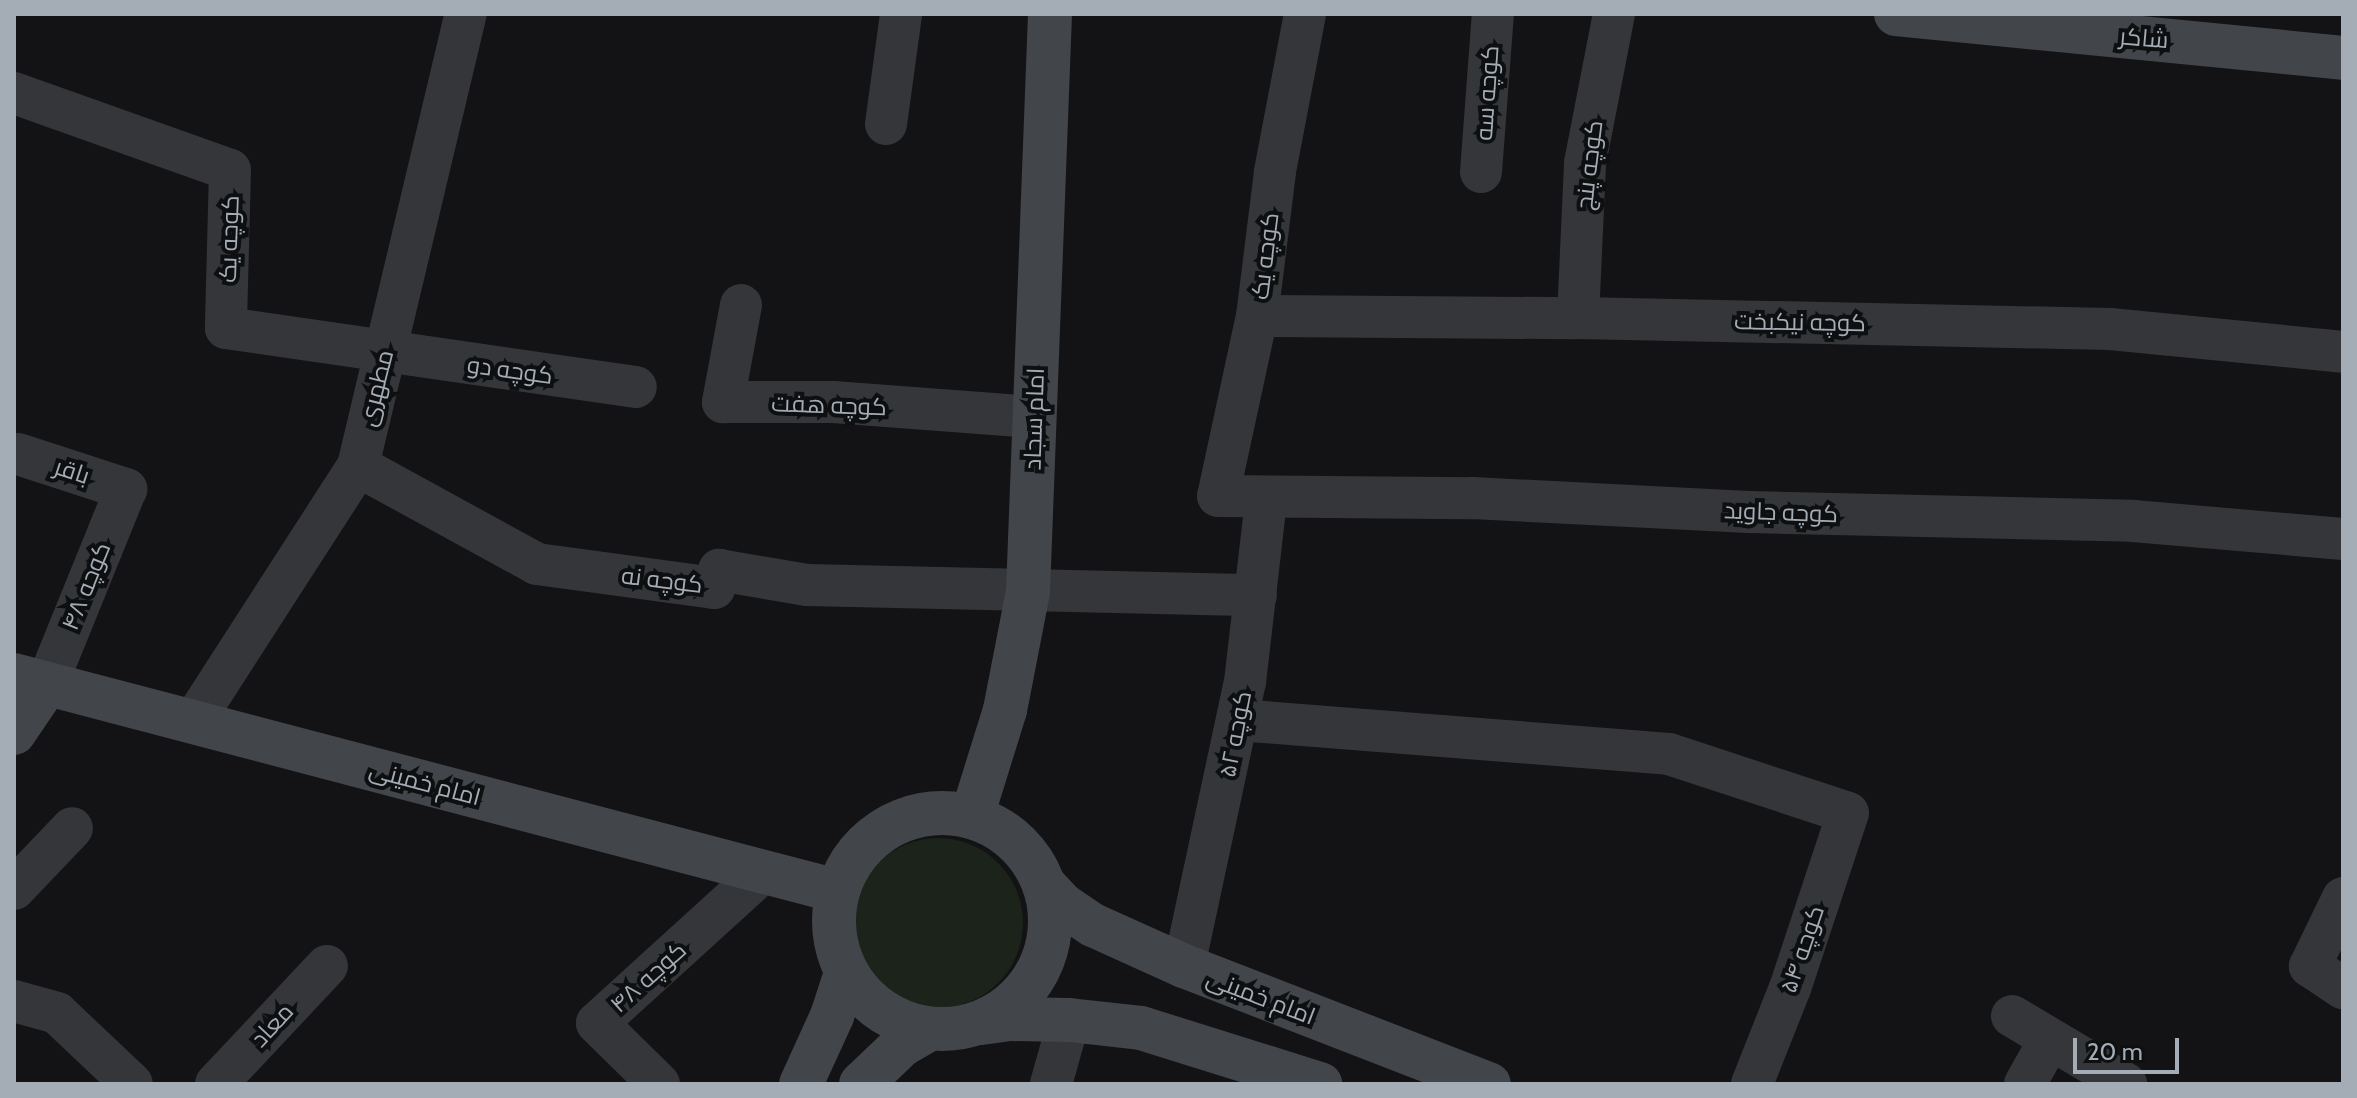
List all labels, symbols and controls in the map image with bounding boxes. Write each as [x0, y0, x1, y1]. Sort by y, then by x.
street label: شاکر [2118, 22, 2170, 54]
street label: کوچه سه [1469, 45, 1505, 141]
street label: کوچه پنج [1569, 119, 1609, 211]
street label: کوچه یک [213, 195, 245, 283]
street label: کوچه یک [1245, 211, 1285, 301]
street label: کوچه نیکبخت [1734, 306, 1866, 338]
street label: مطهری [353, 347, 399, 429]
street label: کوچه دو [465, 350, 555, 390]
street label: امام سجاد [1018, 367, 1050, 471]
street label: کوچه هفت [771, 389, 887, 421]
street label: باقر [51, 452, 93, 490]
street label: کوچه جاوید [1723, 496, 1839, 528]
street label: کوچه ۴۸ [55, 538, 117, 634]
street label: کوچه نه [620, 561, 704, 599]
street label: کوچه ۵۲ [1213, 688, 1257, 780]
street label: امام خمینی [366, 754, 484, 812]
street label: کوچه ۵۴ [1774, 902, 1830, 996]
street label: کوچه ۴۸ [604, 935, 692, 1019]
street label: امام خمینی [1203, 963, 1319, 1031]
street label: معاد [245, 997, 299, 1053]
scale bar [2077, 1022, 2183, 1072]
text: 20 m [2087, 1037, 2143, 1066]

